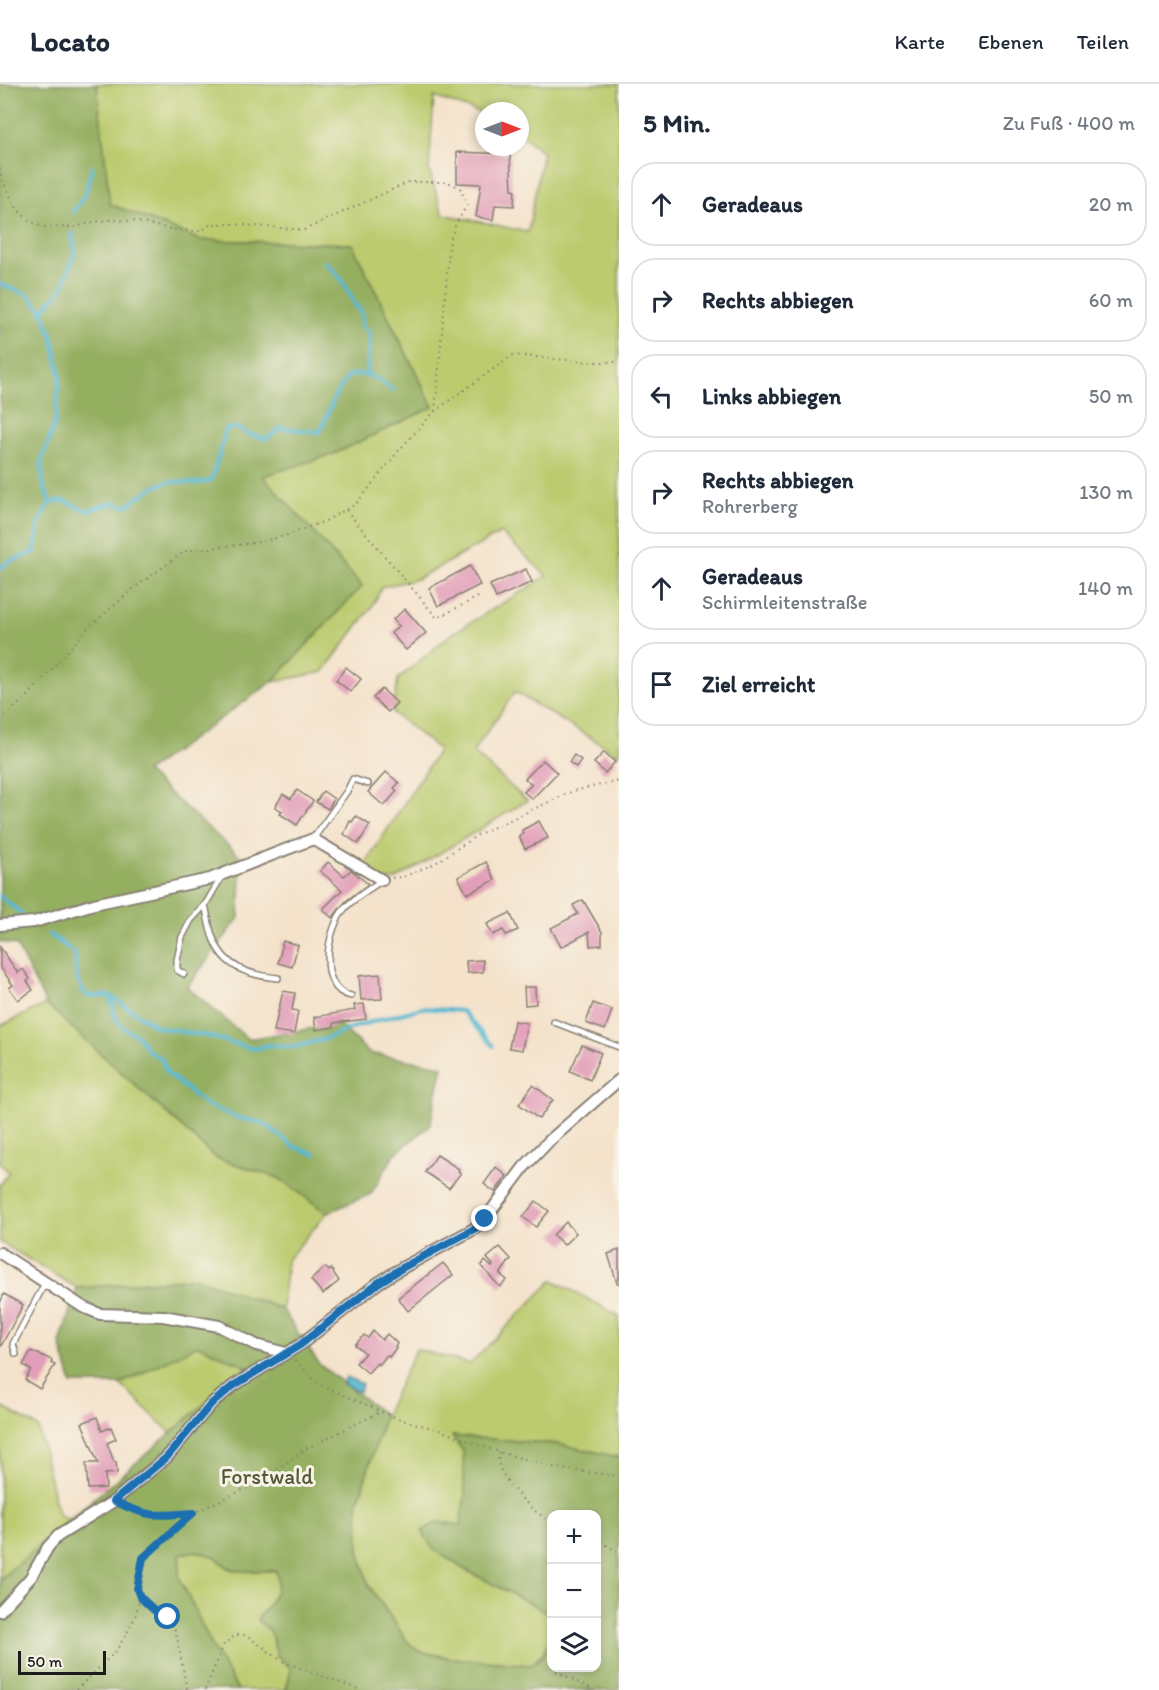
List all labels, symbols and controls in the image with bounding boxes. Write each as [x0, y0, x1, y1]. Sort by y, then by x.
text: Locato [30, 24, 110, 58]
text: Karte [895, 29, 945, 54]
text: Ebenen [978, 29, 1044, 54]
text: Teilen [1077, 29, 1129, 54]
north arrow [475, 102, 529, 156]
text: 5 Min. [643, 107, 711, 139]
text: Zu Fuß · 400 m [1003, 111, 1135, 135]
icon: ahead [645, 188, 678, 221]
text: Geradeaus [702, 191, 803, 218]
text: 20 m [1089, 192, 1133, 216]
icon: right [645, 284, 678, 317]
text: Rechts abbiegen [702, 287, 854, 314]
text: 60 m [1089, 288, 1133, 312]
icon: left [645, 380, 678, 413]
text: Links abbiegen [702, 383, 841, 410]
text: 50 m [1089, 384, 1133, 408]
text: Rechts abbiegen [702, 467, 854, 494]
icon: right [645, 476, 678, 509]
text: 130 m [1079, 480, 1133, 504]
text: Rohrerberg [702, 494, 798, 518]
text: Geradeaus [702, 563, 803, 590]
icon: ahead [645, 572, 678, 605]
text: 140 m [1078, 576, 1133, 600]
text: Schirmleitenstraße [702, 590, 867, 614]
icon: arrive [645, 668, 678, 701]
text: Ziel erreicht [702, 671, 815, 698]
route end [471, 1205, 497, 1231]
park label: Forstwald [221, 1463, 313, 1490]
map controls [547, 1510, 601, 1672]
button: + [547, 1510, 601, 1564]
button: − [547, 1564, 601, 1618]
route start [154, 1603, 180, 1629]
button: layers [547, 1618, 601, 1672]
scale bar [18, 1648, 106, 1676]
text: 50 m [27, 1652, 62, 1671]

